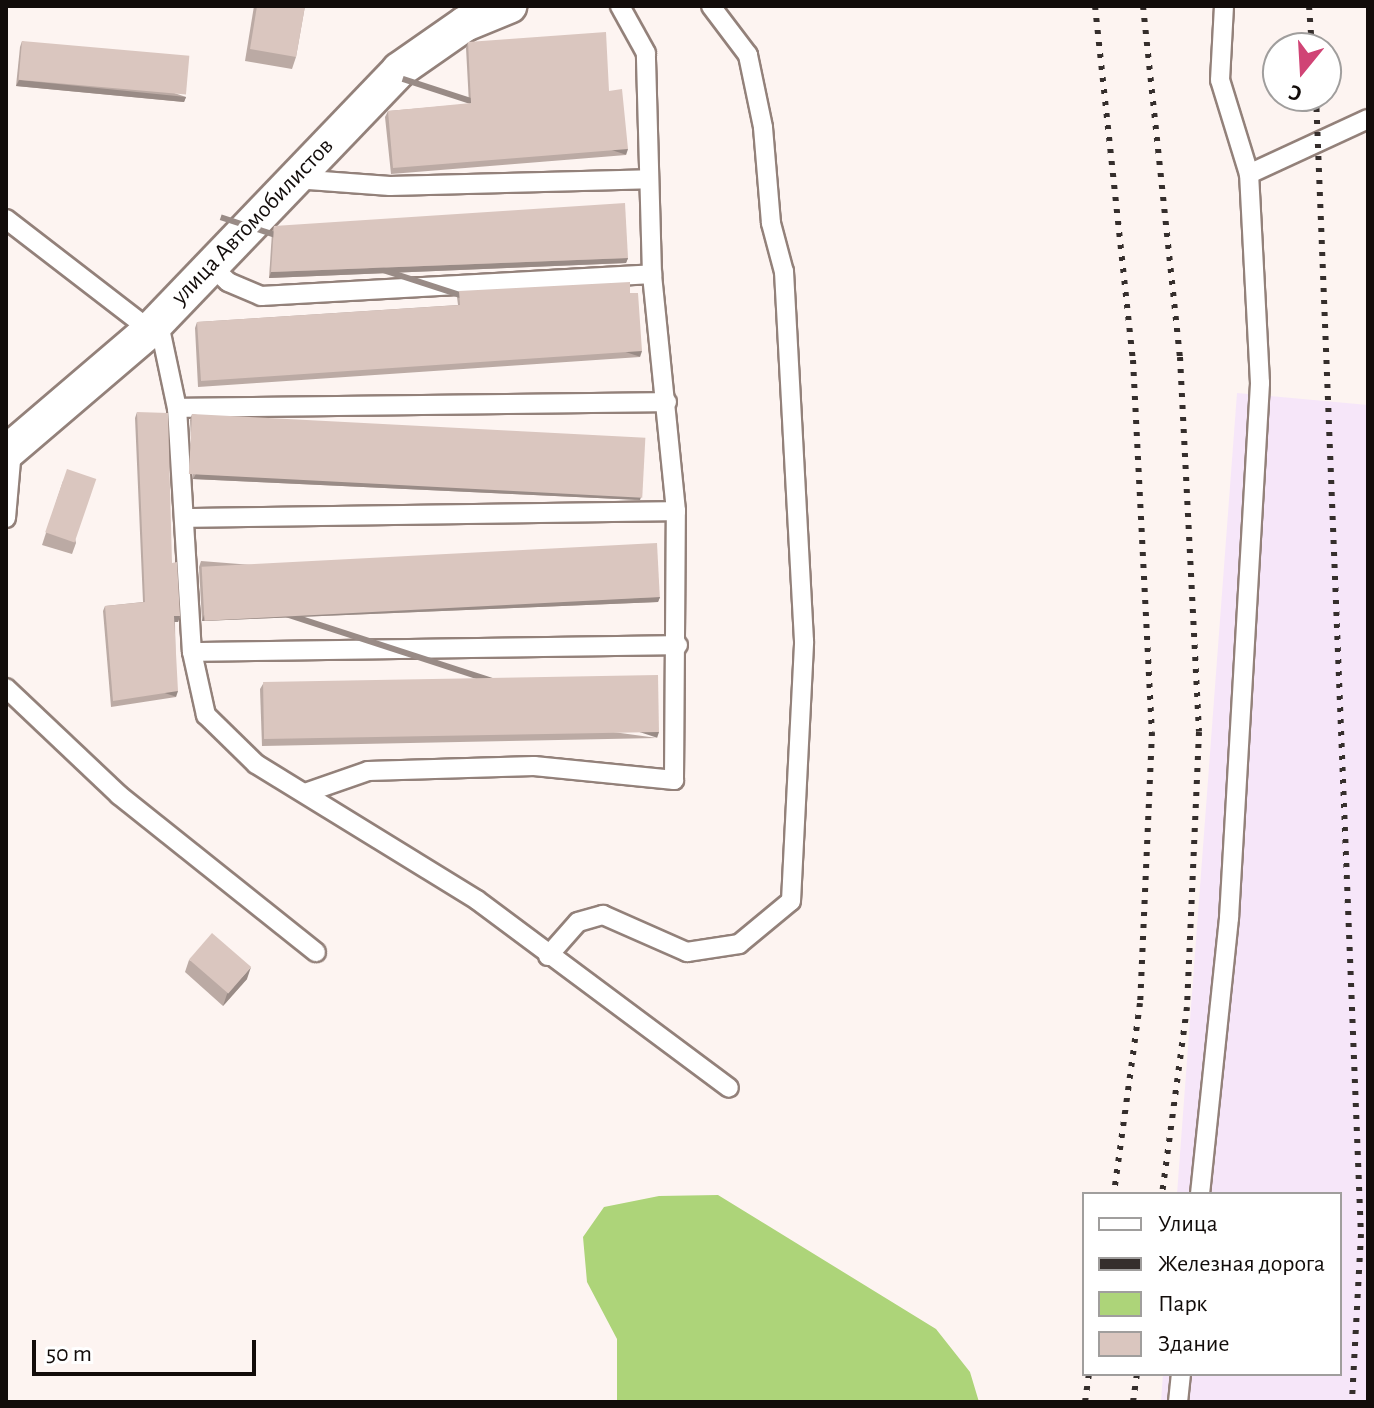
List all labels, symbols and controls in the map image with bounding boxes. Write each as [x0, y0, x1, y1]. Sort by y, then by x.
north arrow [1262, 32, 1342, 112]
text: С [1286, 81, 1304, 105]
street label: улица Автомобилистов [166, 133, 340, 311]
legend [1082, 1192, 1342, 1376]
text: Улица [1158, 1212, 1218, 1236]
text: Железная дорога [1158, 1252, 1325, 1276]
text: Парк [1158, 1292, 1207, 1316]
scale bar [36, 1324, 260, 1374]
text: Здание [1158, 1332, 1229, 1356]
text: 50 m [46, 1342, 92, 1366]

